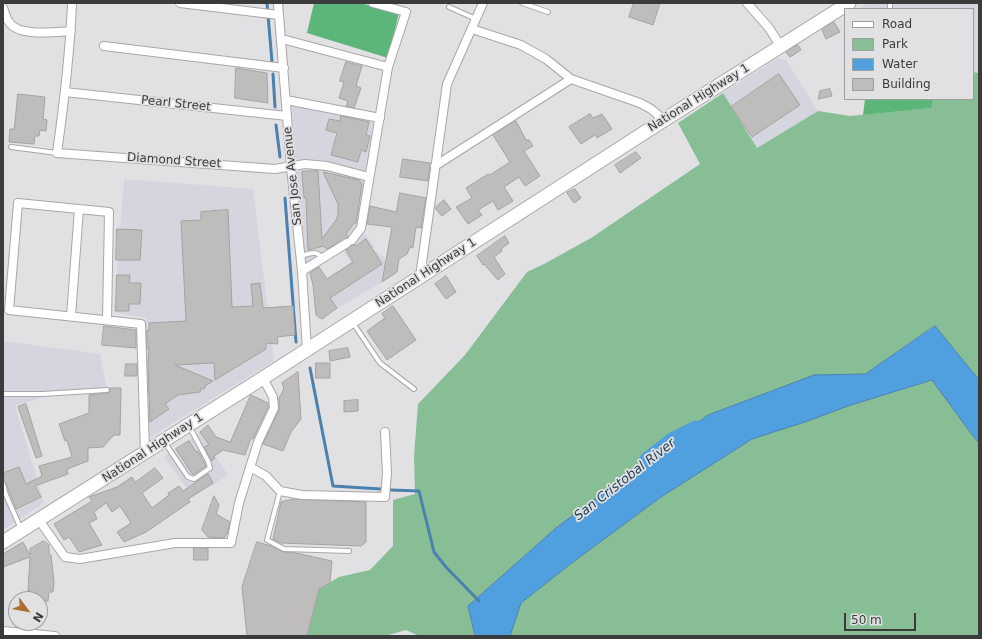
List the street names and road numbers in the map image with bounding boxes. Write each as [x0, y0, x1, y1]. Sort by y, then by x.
street label: National Highway 1 [646, 61, 752, 135]
street label: Pearl Street [140, 93, 212, 115]
street label: San Jose Avenue [281, 126, 305, 226]
street label: Diamond Street [126, 151, 222, 171]
street label: National Highway 1 [373, 235, 479, 311]
street label: National Highway 1 [100, 410, 206, 486]

